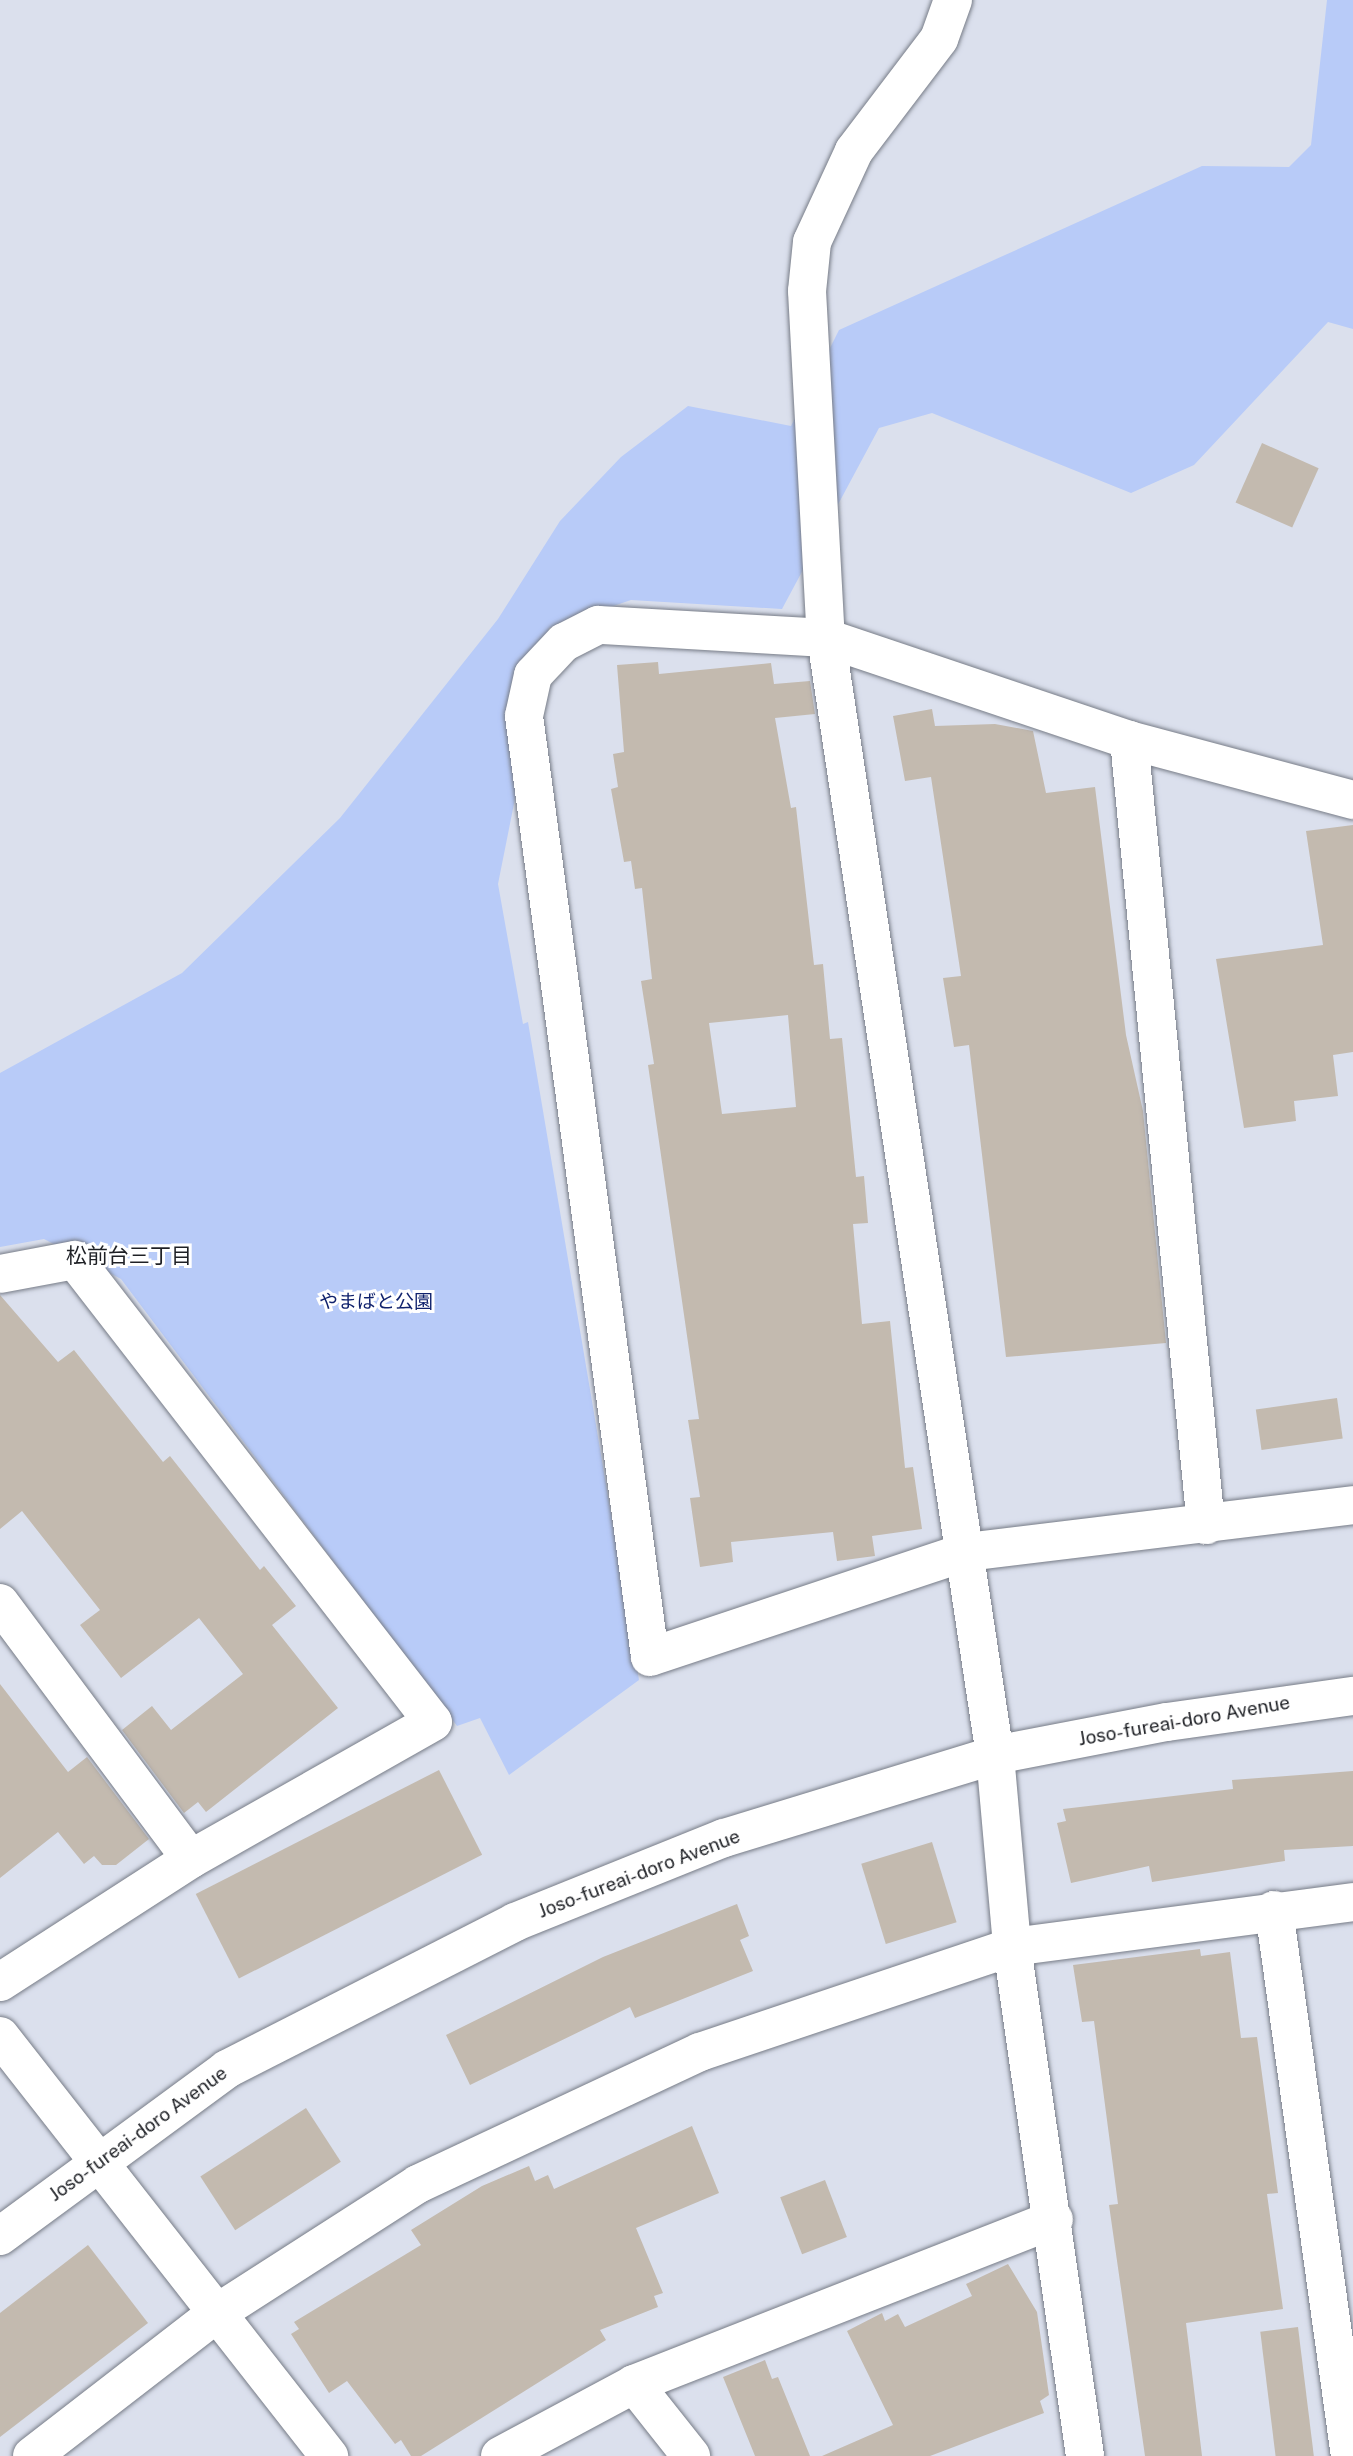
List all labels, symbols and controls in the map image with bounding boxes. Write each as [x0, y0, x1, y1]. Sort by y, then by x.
district label: 松前台三丁目 [66, 1243, 192, 1269]
park label: やまばと公園 [319, 1291, 433, 1313]
street label: Joso-fureai-doro Avenue [1076, 1691, 1292, 1751]
street label: Joso-fureai-doro Avenue [535, 1825, 743, 1923]
street label: Joso-fureai-doro Avenue [44, 2062, 232, 2206]

